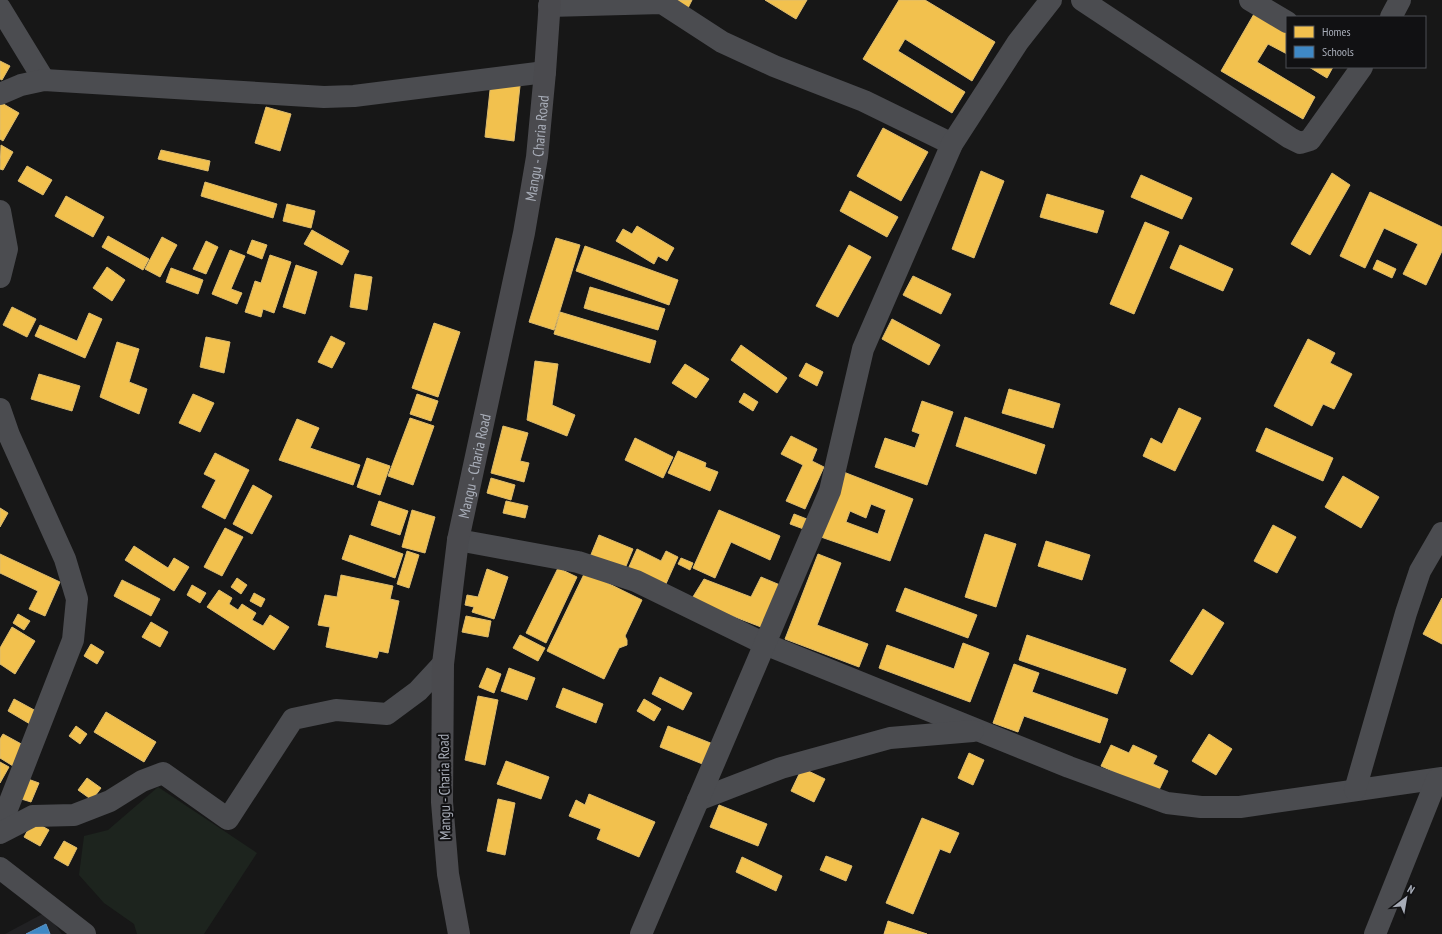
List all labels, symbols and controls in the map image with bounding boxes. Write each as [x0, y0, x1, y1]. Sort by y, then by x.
legend [1286, 16, 1426, 68]
text: Homes [1322, 24, 1350, 39]
text: Schools [1322, 44, 1354, 59]
street label: Mangu - Charia Road [520, 94, 552, 202]
street label: Mangu - Charia Road [453, 412, 494, 520]
street label: Mangu - Charia Road [434, 734, 454, 840]
north arrow [1386, 878, 1426, 918]
text: N [1405, 882, 1417, 897]

